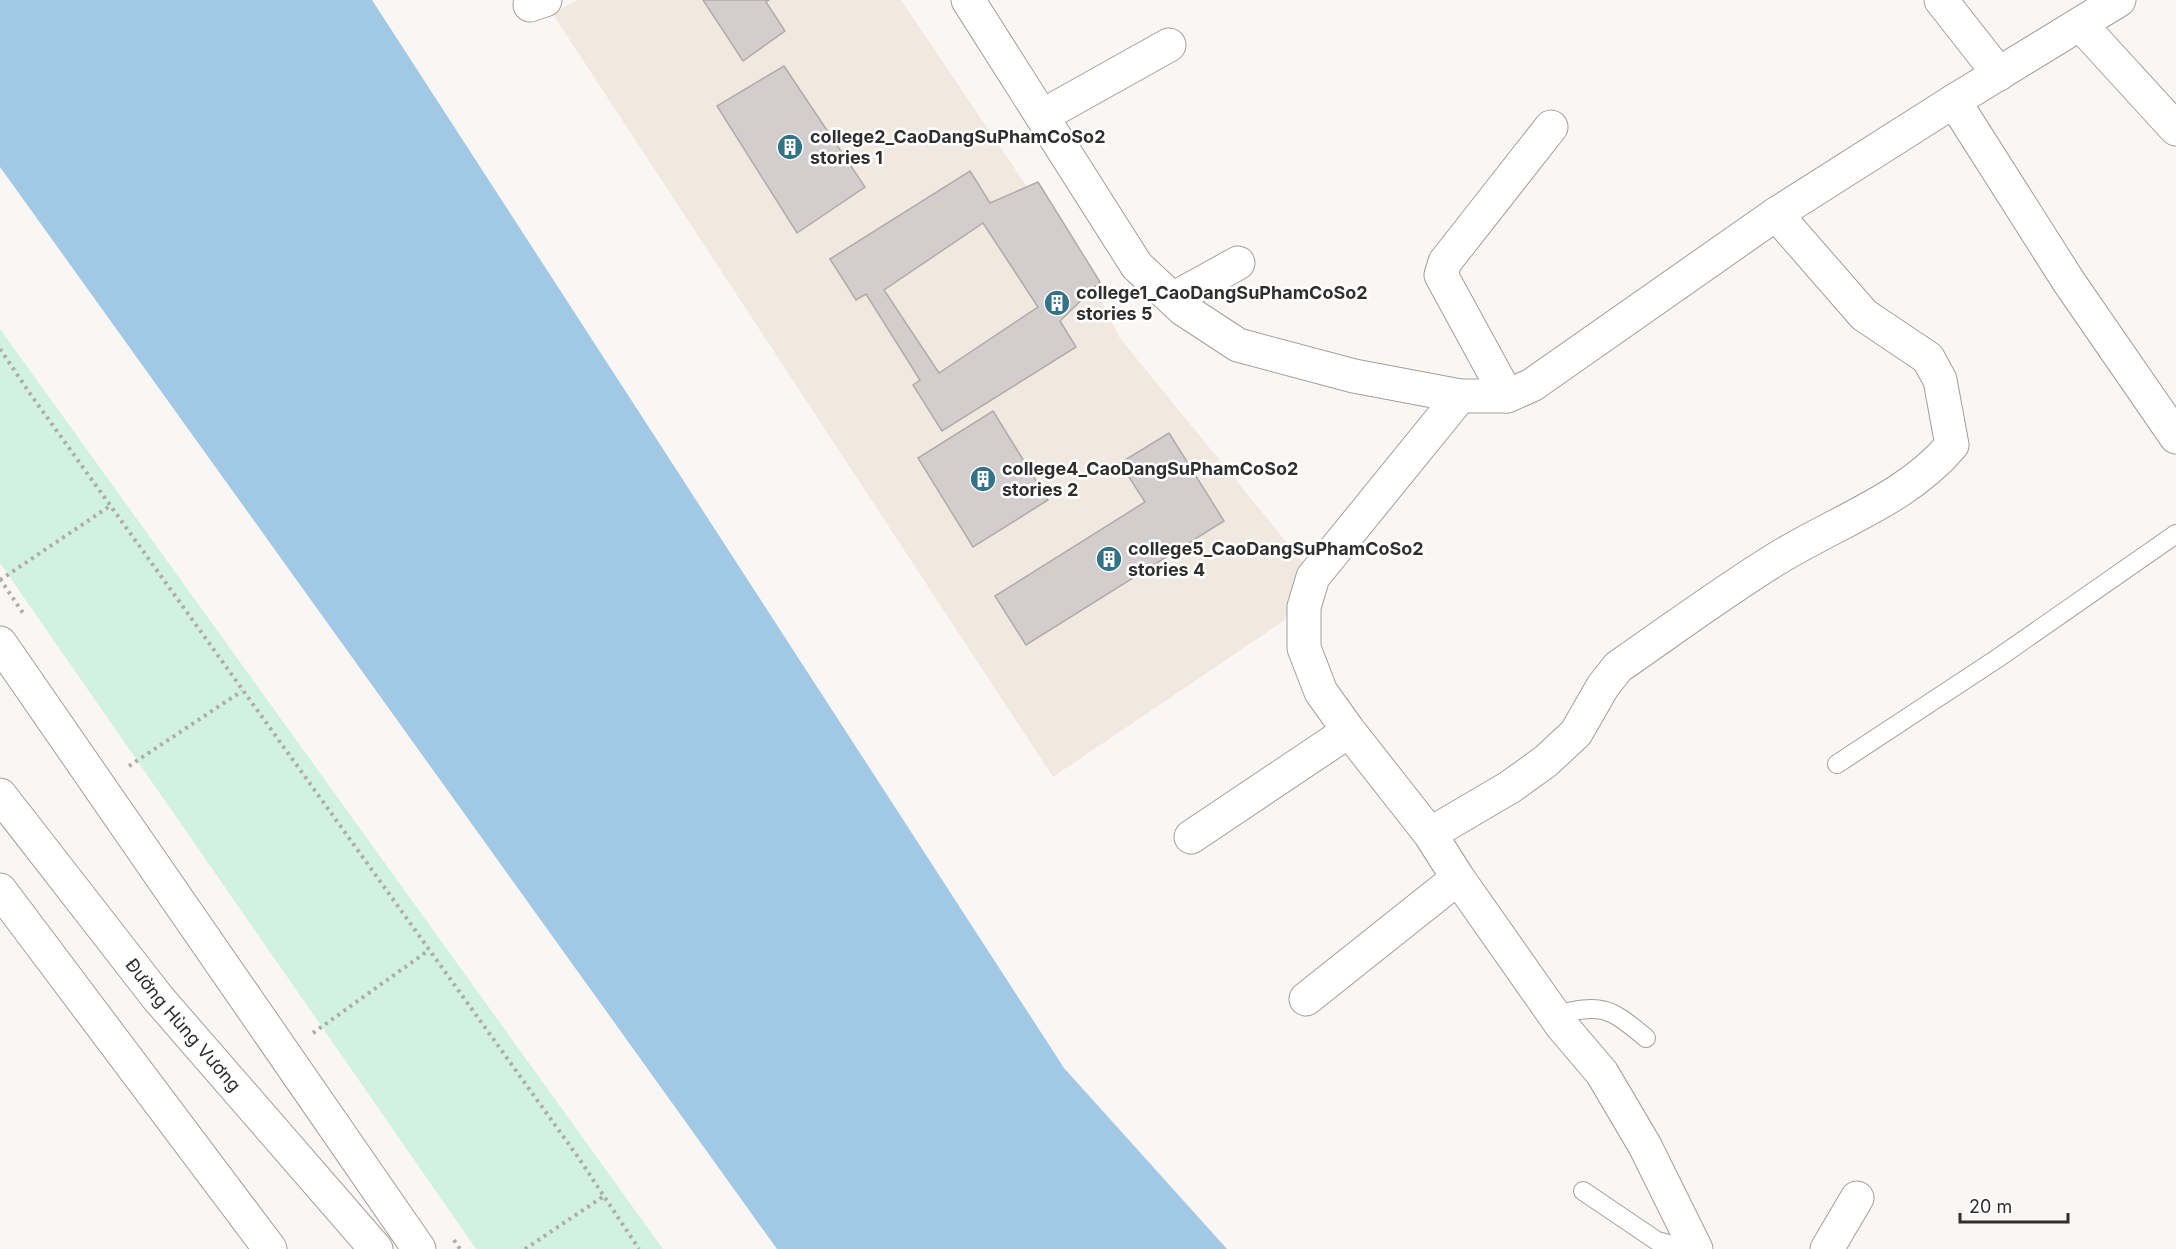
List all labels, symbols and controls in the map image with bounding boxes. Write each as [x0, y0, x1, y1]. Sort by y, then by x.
place label: college2_CaoDangSuPhamCoSo2 stories 1 [810, 126, 1106, 168]
building icon: college2_CaoDangSuPhamCoSo2 stories 1 [775, 132, 805, 162]
place label: college1_CaoDangSuPhamCoSo2 stories 5 [1076, 282, 1368, 324]
building icon: college1_CaoDangSuPhamCoSo2 stories 5 [1042, 288, 1072, 318]
place label: college4_CaoDangSuPhamCoSo2 stories 2 [1002, 458, 1298, 500]
building icon: college4_CaoDangSuPhamCoSo2 stories 2 [968, 464, 998, 494]
place label: college5_CaoDangSuPhamCoSo2 stories 4 [1128, 538, 1424, 580]
building icon: college5_CaoDangSuPhamCoSo2 stories 4 [1094, 544, 1124, 574]
street label: Đường Hùng Vương [121, 954, 245, 1095]
scale bar [1960, 1186, 2068, 1224]
text: 20 m [1969, 1196, 2012, 1217]

